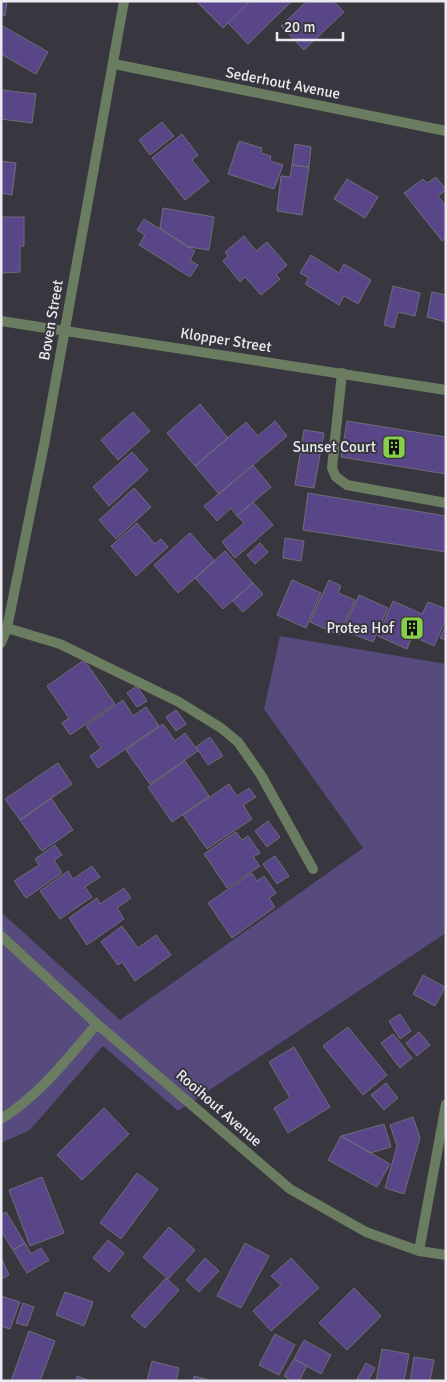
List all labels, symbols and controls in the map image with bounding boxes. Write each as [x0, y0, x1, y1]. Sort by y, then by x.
scale bar [277, 10, 343, 42]
text: 20 m [284, 18, 315, 36]
street label: Sederhout Avenue [224, 63, 342, 103]
street label: Boven Street [35, 278, 67, 362]
street label: Klopper Street [179, 324, 273, 356]
building icon: Sunset Court [381, 434, 407, 460]
place label: Sunset Court [293, 438, 376, 456]
building icon: Protea Hof [399, 615, 425, 641]
place label: Protea Hof [326, 619, 395, 637]
street label: Rooihout Avenue [172, 1066, 266, 1150]

